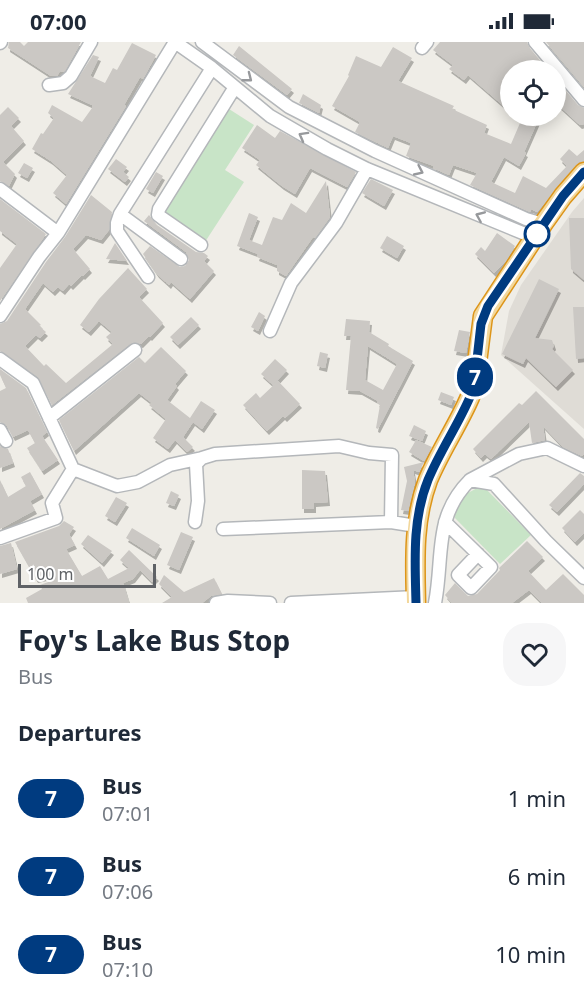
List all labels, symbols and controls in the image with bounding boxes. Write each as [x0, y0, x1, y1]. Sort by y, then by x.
text: 07:00 [30, 6, 87, 36]
map controls [500, 60, 566, 126]
button: locate [500, 60, 566, 126]
one-way arrow [241, 70, 252, 81]
one-way arrow [299, 131, 309, 143]
one-way arrow [412, 163, 423, 175]
one-way arrow [476, 212, 487, 224]
unlabelled marker [524, 221, 550, 247]
line badge: 7 [456, 358, 494, 396]
text: 7 [469, 363, 481, 391]
scale bar [18, 561, 156, 588]
text: 100 m [27, 563, 74, 585]
text: Foy's Lake Bus Stop [18, 621, 290, 659]
button: heart [503, 623, 566, 686]
text: Bus [18, 663, 53, 690]
text: Departures [18, 717, 142, 747]
text: Bus [102, 770, 142, 800]
text: 1 min [508, 783, 566, 813]
text: 7 [45, 784, 57, 812]
text: 07:01 [102, 800, 153, 827]
text: Bus [102, 848, 142, 878]
text: 6 min [508, 861, 566, 891]
text: 7 [45, 862, 57, 890]
text: 07:06 [102, 878, 153, 905]
text: Bus [102, 926, 142, 956]
text: 10 min [495, 939, 566, 969]
text: 7 [45, 940, 57, 968]
text: 07:10 [102, 956, 153, 983]

